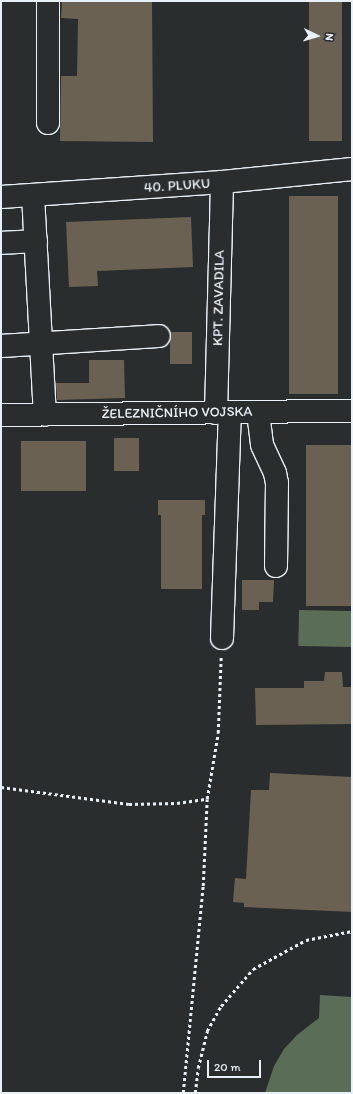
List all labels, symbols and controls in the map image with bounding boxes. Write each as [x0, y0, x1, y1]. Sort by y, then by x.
north arrow [297, 16, 337, 56]
text: N [323, 33, 336, 41]
street label: 40. PLUKU [143, 175, 211, 197]
street label: KPT. ZAVADILA [210, 250, 228, 346]
street label: ŽELEZNIČNÍHO VOJSKA [102, 403, 252, 423]
scale bar [209, 1052, 263, 1078]
text: 20 m [214, 1060, 241, 1074]

